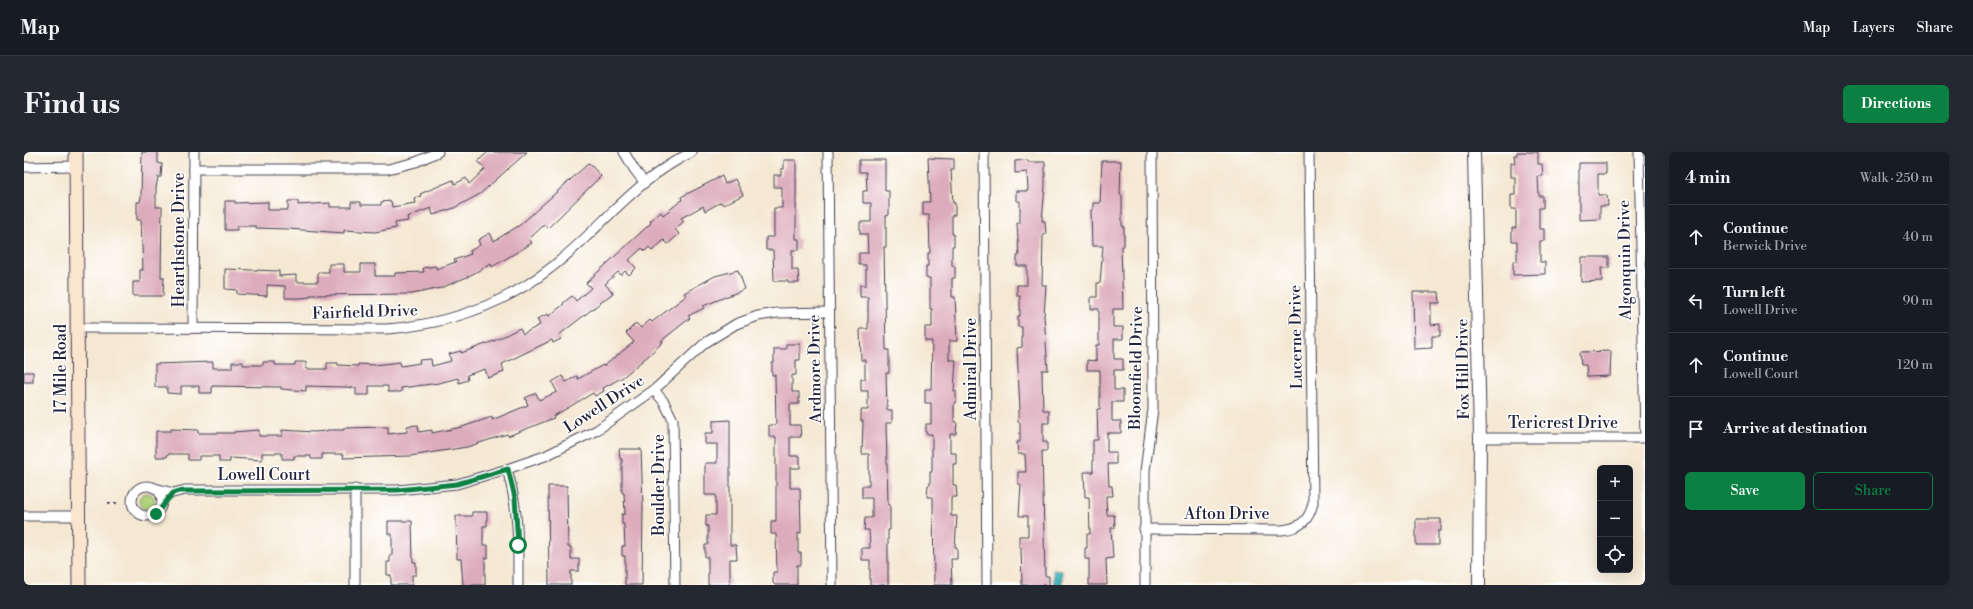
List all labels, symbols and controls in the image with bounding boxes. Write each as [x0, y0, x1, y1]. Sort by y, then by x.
text: Map [20, 16, 60, 40]
text: Map [1803, 19, 1830, 37]
text: Layers [1852, 19, 1895, 37]
text: Share [1917, 19, 1953, 37]
button: Directions [1843, 85, 1949, 123]
text: Find us [24, 87, 120, 122]
text: 4 min [1685, 167, 1730, 189]
text: Walk · 250 m [1860, 170, 1933, 186]
street label: Hearthstone Drive [169, 173, 189, 308]
street label: Algonquin Drive [1614, 200, 1636, 321]
text: Continue [1723, 219, 1788, 238]
icon: ahead [1685, 226, 1707, 248]
text: 40 m [1903, 229, 1933, 245]
text: Berwick Drive [1723, 238, 1807, 254]
text: Turn left [1723, 283, 1785, 302]
street label: Lucerne Drive [1285, 284, 1307, 390]
icon: left [1685, 290, 1707, 312]
text: 90 m [1902, 293, 1933, 309]
street label: Fairfield Drive [312, 300, 418, 324]
text: Lowell Drive [1723, 302, 1798, 318]
street label: Bloomfield Drive [1125, 306, 1147, 431]
street label: Ardmore Drive [804, 314, 826, 425]
street label: Admiral Drive [961, 318, 981, 421]
street label: Fox Hill Drive [1452, 318, 1474, 420]
street label: 17 Mile Road [51, 324, 71, 414]
text: Continue [1723, 347, 1788, 366]
icon: ahead [1685, 354, 1707, 376]
text: 120 m [1897, 357, 1933, 373]
text: Lowell Court [1723, 366, 1799, 382]
street label: Lowell Drive [560, 371, 648, 437]
street label: Tericrest Drive [1508, 413, 1618, 433]
icon: arrive [1685, 418, 1707, 440]
text: Arrive at destination [1723, 419, 1867, 438]
street label: Boulder Drive [649, 434, 669, 537]
street label: Lowell Court [217, 465, 311, 485]
map controls [1597, 465, 1633, 573]
button: + [1597, 465, 1633, 501]
button: Save [1685, 472, 1805, 510]
button: Share [1813, 472, 1933, 510]
button: − [1597, 501, 1633, 537]
street label: Afton Drive [1183, 504, 1270, 524]
route end [147, 505, 165, 523]
route start [509, 536, 527, 554]
button: locate [1597, 537, 1633, 573]

